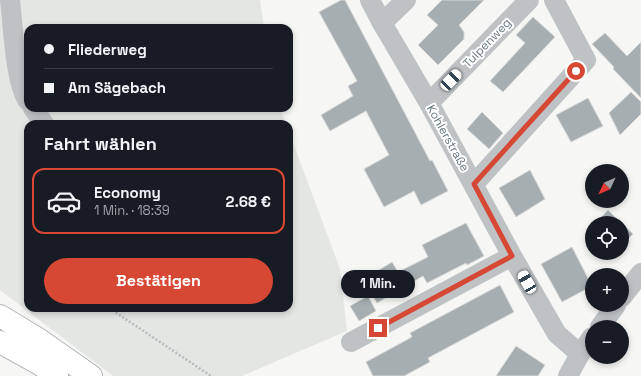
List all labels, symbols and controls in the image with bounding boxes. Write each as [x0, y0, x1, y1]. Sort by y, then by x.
street label: Tulpenweg [459, 15, 515, 71]
text: Fliederweg [68, 40, 147, 59]
route start [567, 62, 585, 80]
car [438, 67, 464, 93]
text: Am Sägebach [68, 78, 166, 97]
street label: Kohlerstraße [423, 102, 473, 174]
text: Fahrt wählen [44, 132, 157, 155]
north arrow [585, 164, 629, 208]
map controls [585, 164, 629, 364]
icon: car [46, 183, 82, 219]
text: Economy [94, 183, 161, 202]
text: 2.68 € [226, 192, 271, 211]
text: 1 Min. · 18:39 [94, 202, 170, 219]
button: locate [585, 216, 629, 260]
button: Bestätigen [44, 258, 273, 304]
button: + [585, 268, 629, 312]
car [516, 269, 538, 295]
callout: 1 Min. [341, 270, 415, 298]
text: 1 Min. [360, 275, 396, 292]
route end [369, 319, 387, 337]
button: − [585, 320, 629, 364]

